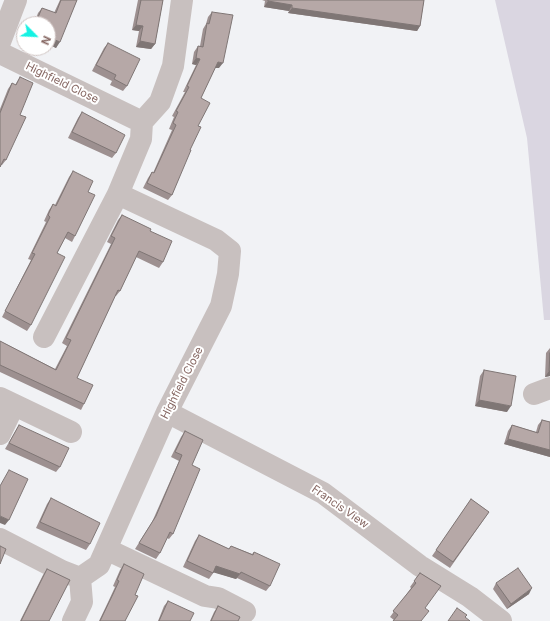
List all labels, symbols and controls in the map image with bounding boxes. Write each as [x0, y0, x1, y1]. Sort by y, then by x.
north arrow [16, 16, 56, 56]
text: N [38, 34, 54, 47]
street label: Highfield Close [23, 60, 101, 106]
street label: Highfield Close [158, 345, 206, 421]
street label: Francis View [309, 483, 371, 531]

